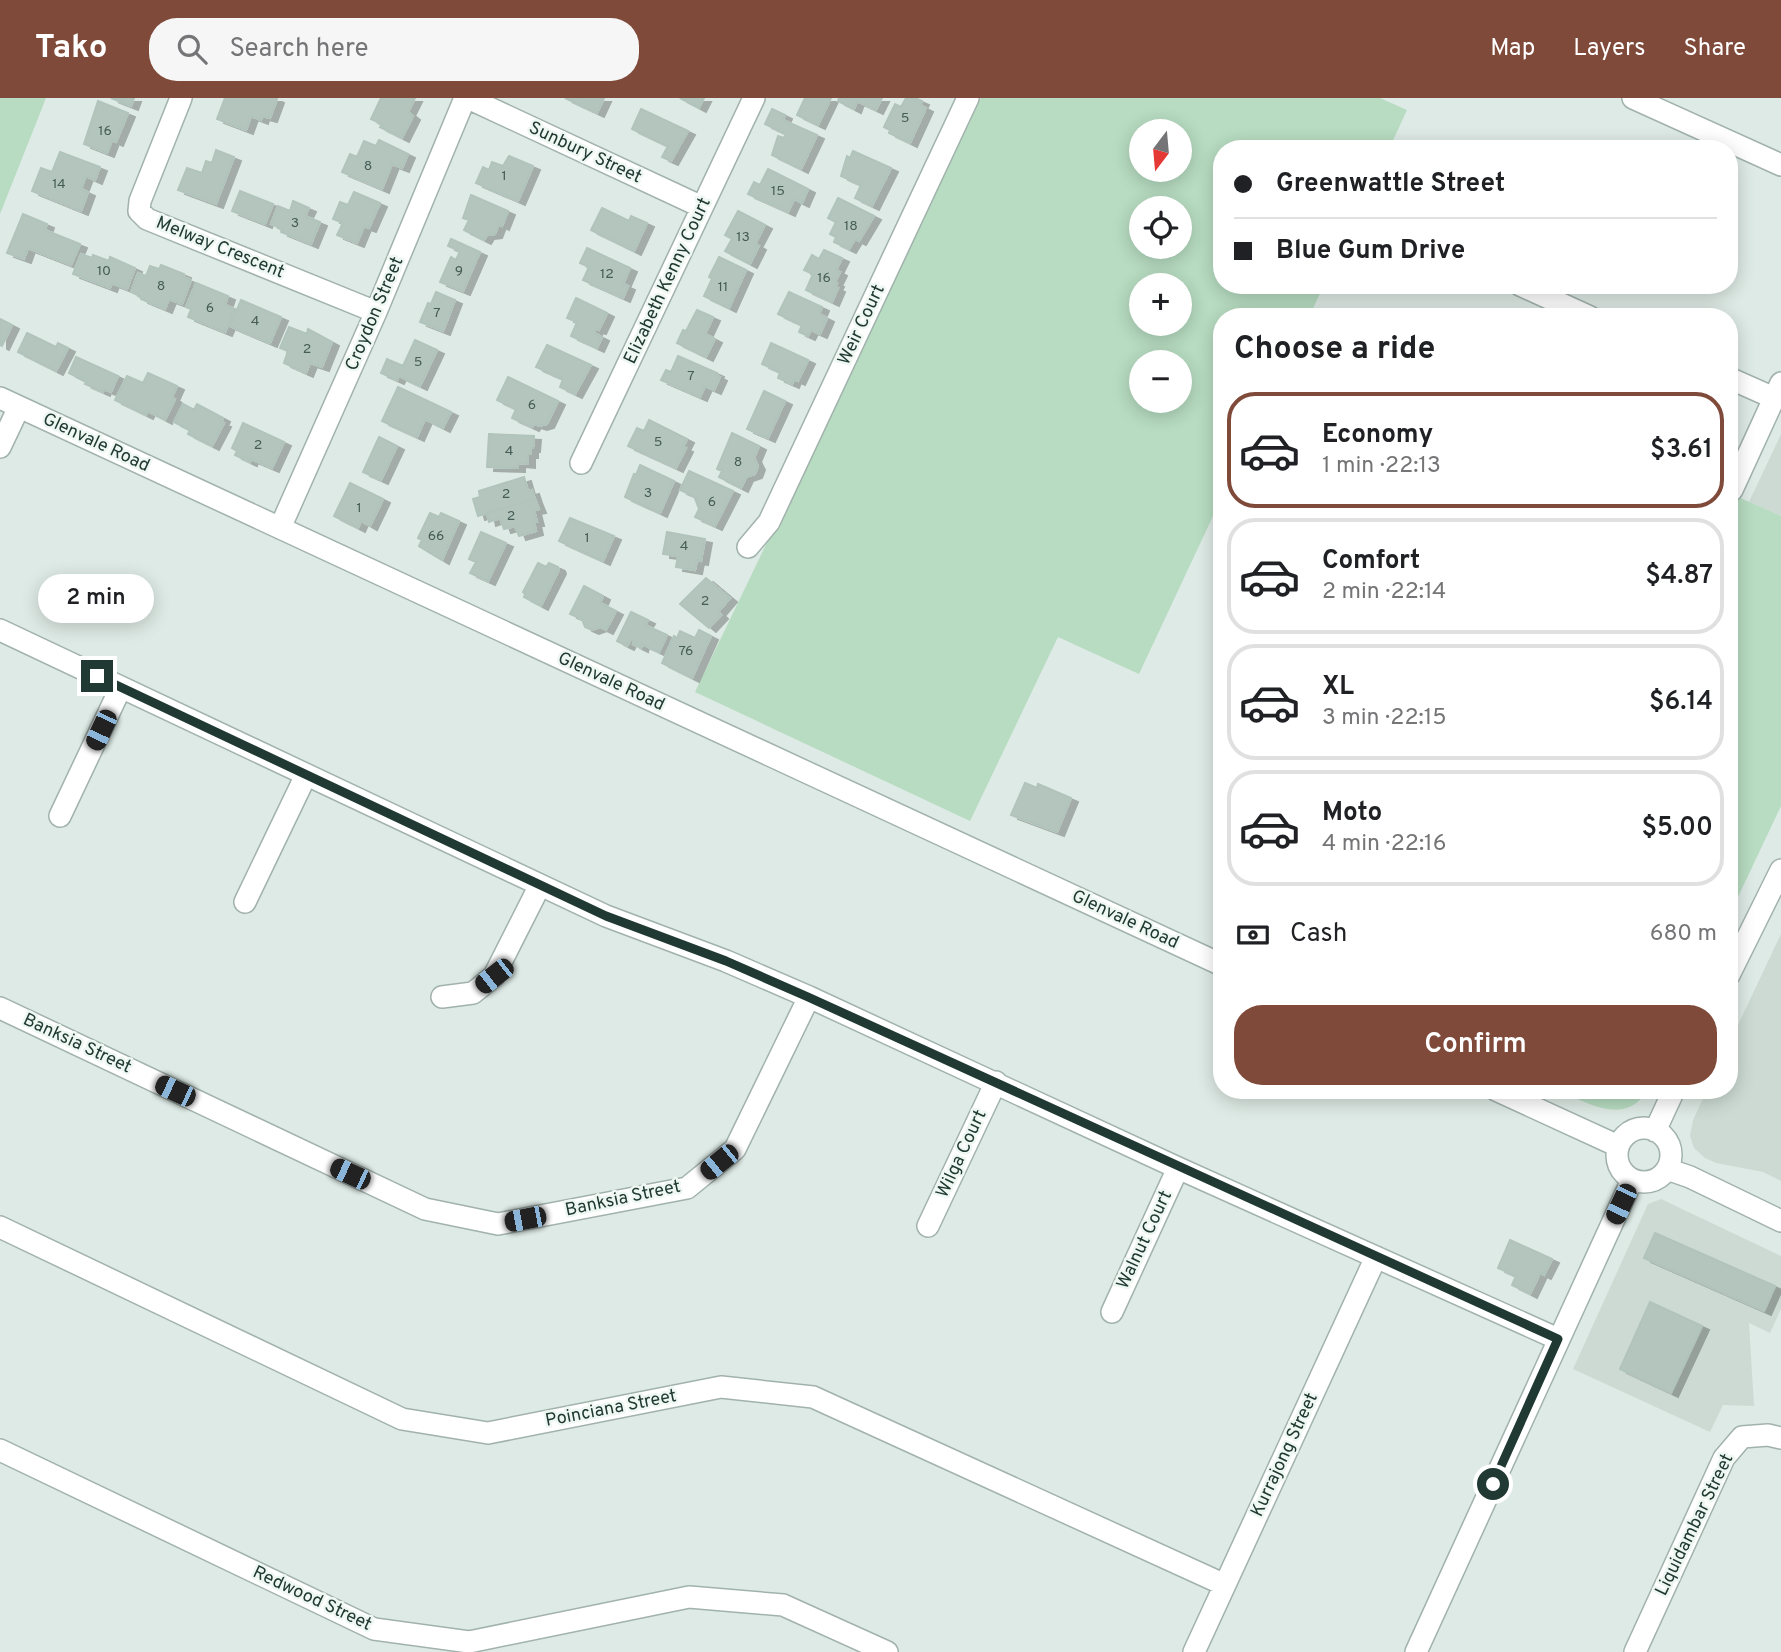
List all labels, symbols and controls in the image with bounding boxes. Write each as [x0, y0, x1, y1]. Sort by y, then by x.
search box [149, 18, 639, 81]
text: Tako [35, 28, 107, 70]
icon: search [173, 30, 211, 68]
text: Search here [229, 33, 368, 66]
text: Map [1490, 34, 1535, 64]
text: Layers [1573, 34, 1645, 64]
text: Share [1683, 34, 1746, 64]
house number: 5 [901, 110, 909, 127]
street label: Sunbury Street [525, 117, 645, 189]
north arrow [1129, 119, 1192, 182]
map controls [1129, 119, 1192, 413]
house number: 16 [98, 123, 112, 140]
house number: 8 [364, 158, 372, 175]
house number: 1 [501, 168, 507, 185]
text: Greenwattle Street [1276, 168, 1505, 201]
house number: 14 [52, 176, 66, 193]
house number: 15 [771, 183, 785, 200]
street label: Elizabeth Kenny Court [619, 194, 717, 368]
button: locate [1129, 196, 1192, 259]
street label: Melway Crescent [152, 212, 288, 284]
house number: 3 [291, 215, 299, 232]
house number: 18 [844, 218, 858, 235]
house number: 13 [736, 229, 750, 246]
text: Blue Gum Drive [1276, 235, 1465, 268]
street label: Croydon Street [341, 254, 409, 374]
house number: 10 [97, 263, 111, 280]
house number: 9 [455, 263, 463, 280]
house number: 12 [600, 266, 614, 283]
house number: 16 [817, 270, 831, 287]
button: + [1129, 273, 1192, 336]
house number: 8 [157, 278, 165, 295]
house number: 11 [718, 279, 728, 296]
street label: Weir Court [833, 281, 891, 369]
house number: 6 [206, 300, 214, 317]
house number: 7 [433, 305, 441, 322]
house number: 4 [251, 313, 259, 330]
text: Choose a ride [1234, 330, 1435, 370]
house number: 2 [303, 341, 311, 358]
button: − [1129, 350, 1192, 413]
house number: 5 [414, 354, 422, 371]
house number: 7 [687, 368, 695, 385]
house number: 6 [528, 397, 536, 414]
street label: Glenvale Road [39, 408, 153, 478]
icon: car [1238, 419, 1301, 482]
text: Economy [1322, 419, 1433, 452]
house number: 5 [654, 434, 662, 451]
text: $3.61 [1650, 434, 1713, 467]
house number: 2 [254, 437, 262, 454]
house number: 4 [505, 443, 513, 460]
text: 1 min · 22:13 [1322, 452, 1441, 481]
house number: 8 [734, 454, 742, 471]
house number: 3 [644, 485, 652, 502]
house number: 2 [502, 486, 510, 503]
house number: 6 [708, 494, 716, 511]
house number: 1 [356, 500, 362, 517]
house number: 2 [507, 508, 515, 525]
house number: 66 [428, 528, 444, 545]
house number: 1 [584, 530, 590, 547]
house number: 4 [680, 538, 688, 555]
icon: car [1238, 545, 1301, 608]
text: Comfort [1322, 545, 1420, 578]
text: $4.87 [1645, 560, 1713, 593]
callout: 2 min [39, 574, 155, 624]
text: 2 min · 22:14 [1322, 578, 1446, 607]
text: 2 min [66, 584, 126, 613]
house number: 2 [701, 593, 709, 610]
house number: 76 [679, 643, 693, 660]
street label: Glenvale Road [554, 647, 668, 717]
route end [81, 660, 113, 692]
icon: car [1238, 671, 1301, 734]
text: XL [1322, 671, 1354, 704]
text: $6.14 [1649, 686, 1713, 719]
text: 3 min · 22:15 [1322, 704, 1447, 733]
car [83, 707, 120, 753]
icon: car [1238, 797, 1301, 860]
text: Moto [1322, 797, 1382, 830]
text: $5.00 [1641, 812, 1713, 845]
text: 4 min · 22:16 [1322, 830, 1446, 859]
street label: Glenvale Road [1068, 885, 1182, 955]
icon: cash [1234, 916, 1272, 954]
text: Cash [1290, 918, 1347, 951]
text: 680 m [1650, 920, 1717, 949]
car [471, 955, 518, 997]
button: Confirm [1234, 1005, 1717, 1085]
street label: Banksia Street [19, 1009, 135, 1079]
car [152, 1073, 199, 1109]
street label: Wilga Court [932, 1106, 992, 1202]
car [697, 1141, 742, 1183]
car [327, 1156, 374, 1192]
street label: Banksia Street [563, 1176, 683, 1222]
car [1603, 1181, 1640, 1227]
street label: Walnut Court [1112, 1187, 1178, 1293]
car [503, 1205, 548, 1233]
street label: Poinciana Street [543, 1385, 679, 1433]
street label: Kurrajong Street [1246, 1389, 1324, 1521]
street label: Liquidambar Street [1651, 1450, 1739, 1600]
route start [1477, 1468, 1509, 1500]
street label: Redwood Street [249, 1561, 375, 1637]

